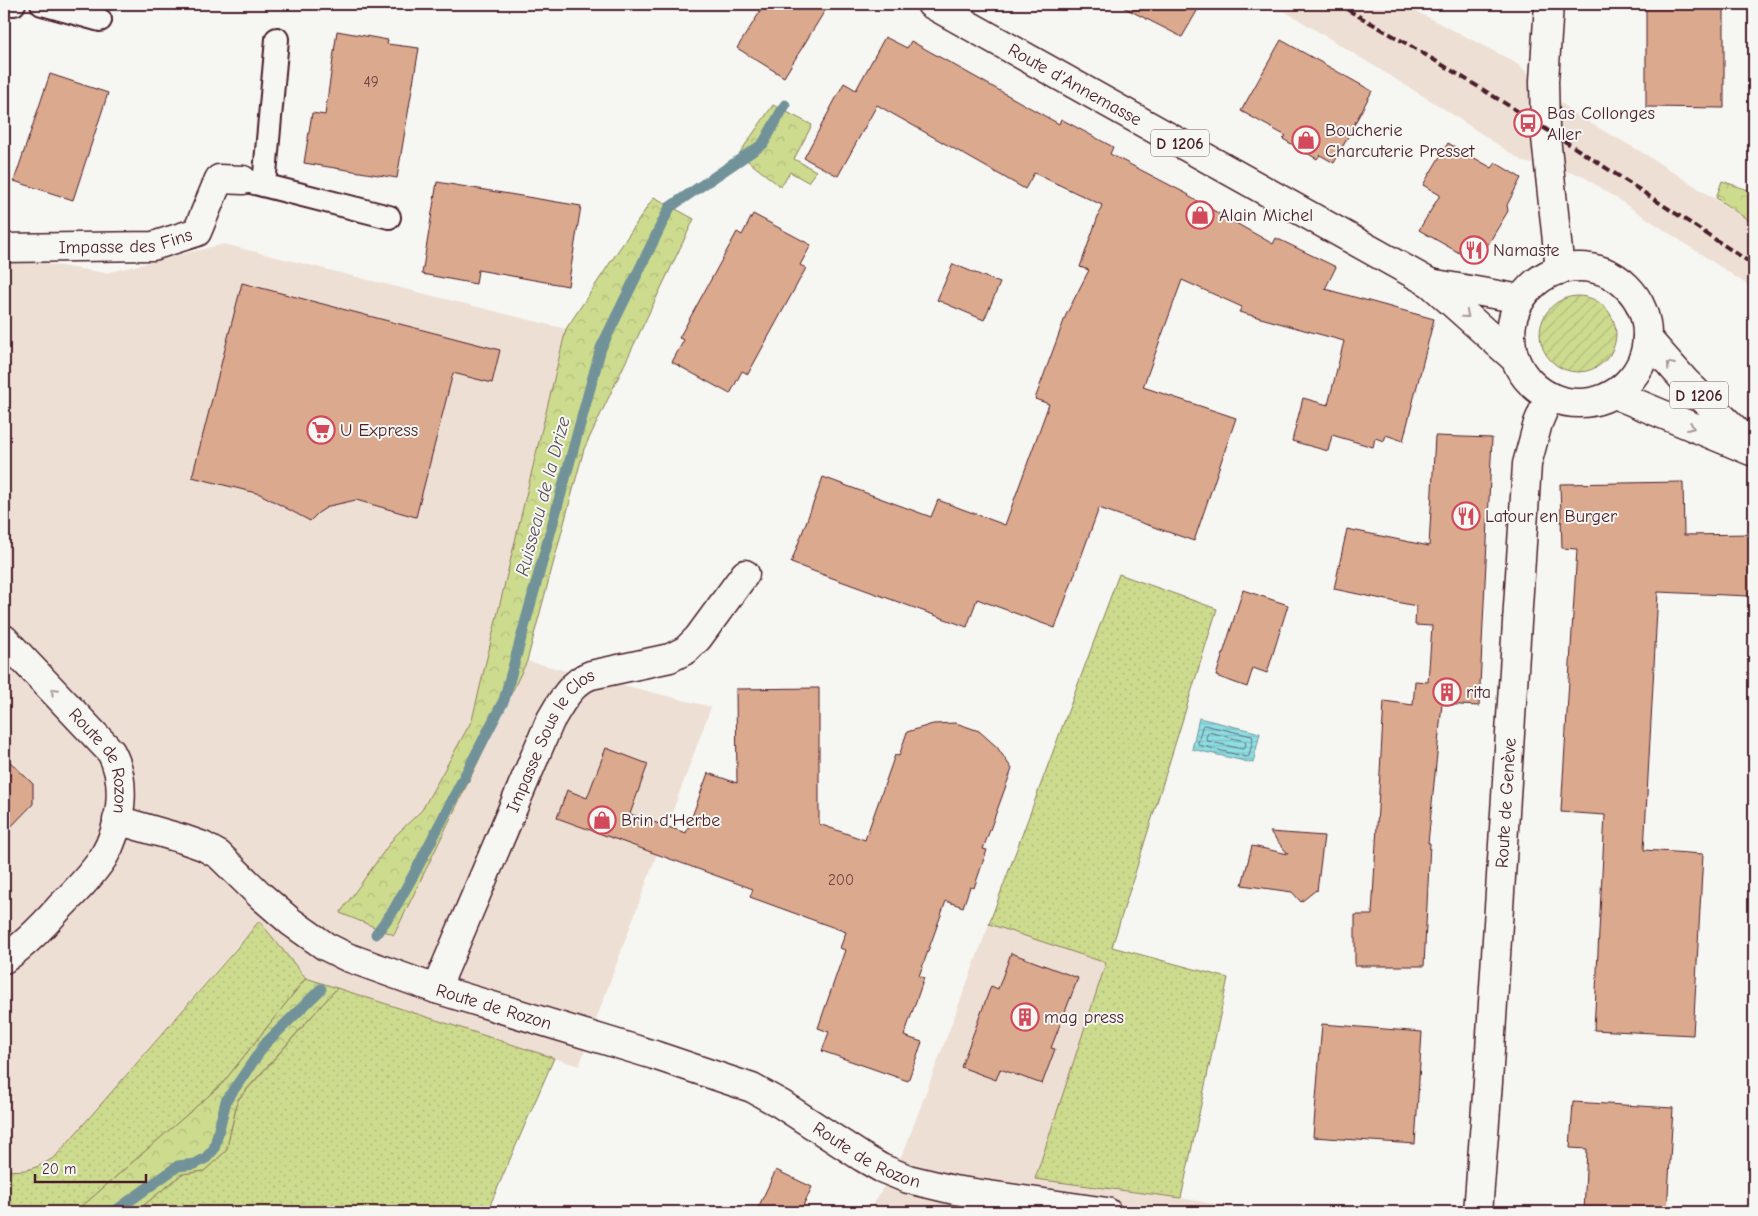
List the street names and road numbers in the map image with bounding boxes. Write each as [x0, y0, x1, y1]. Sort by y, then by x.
street label: Route d'Annemasse [1004, 39, 1145, 131]
road number: D 1206 [1151, 130, 1209, 156]
street label: Impasse des Fins [58, 224, 195, 258]
road number: D 1206 [1670, 382, 1728, 408]
street label: Impasse Sous le Clos [502, 665, 597, 816]
street label: Route de Rozon [64, 704, 131, 815]
street label: Route de Genève [1492, 737, 1521, 869]
street label: Route de Rozon [433, 980, 554, 1034]
street label: Route de Rozon [809, 1118, 922, 1193]

